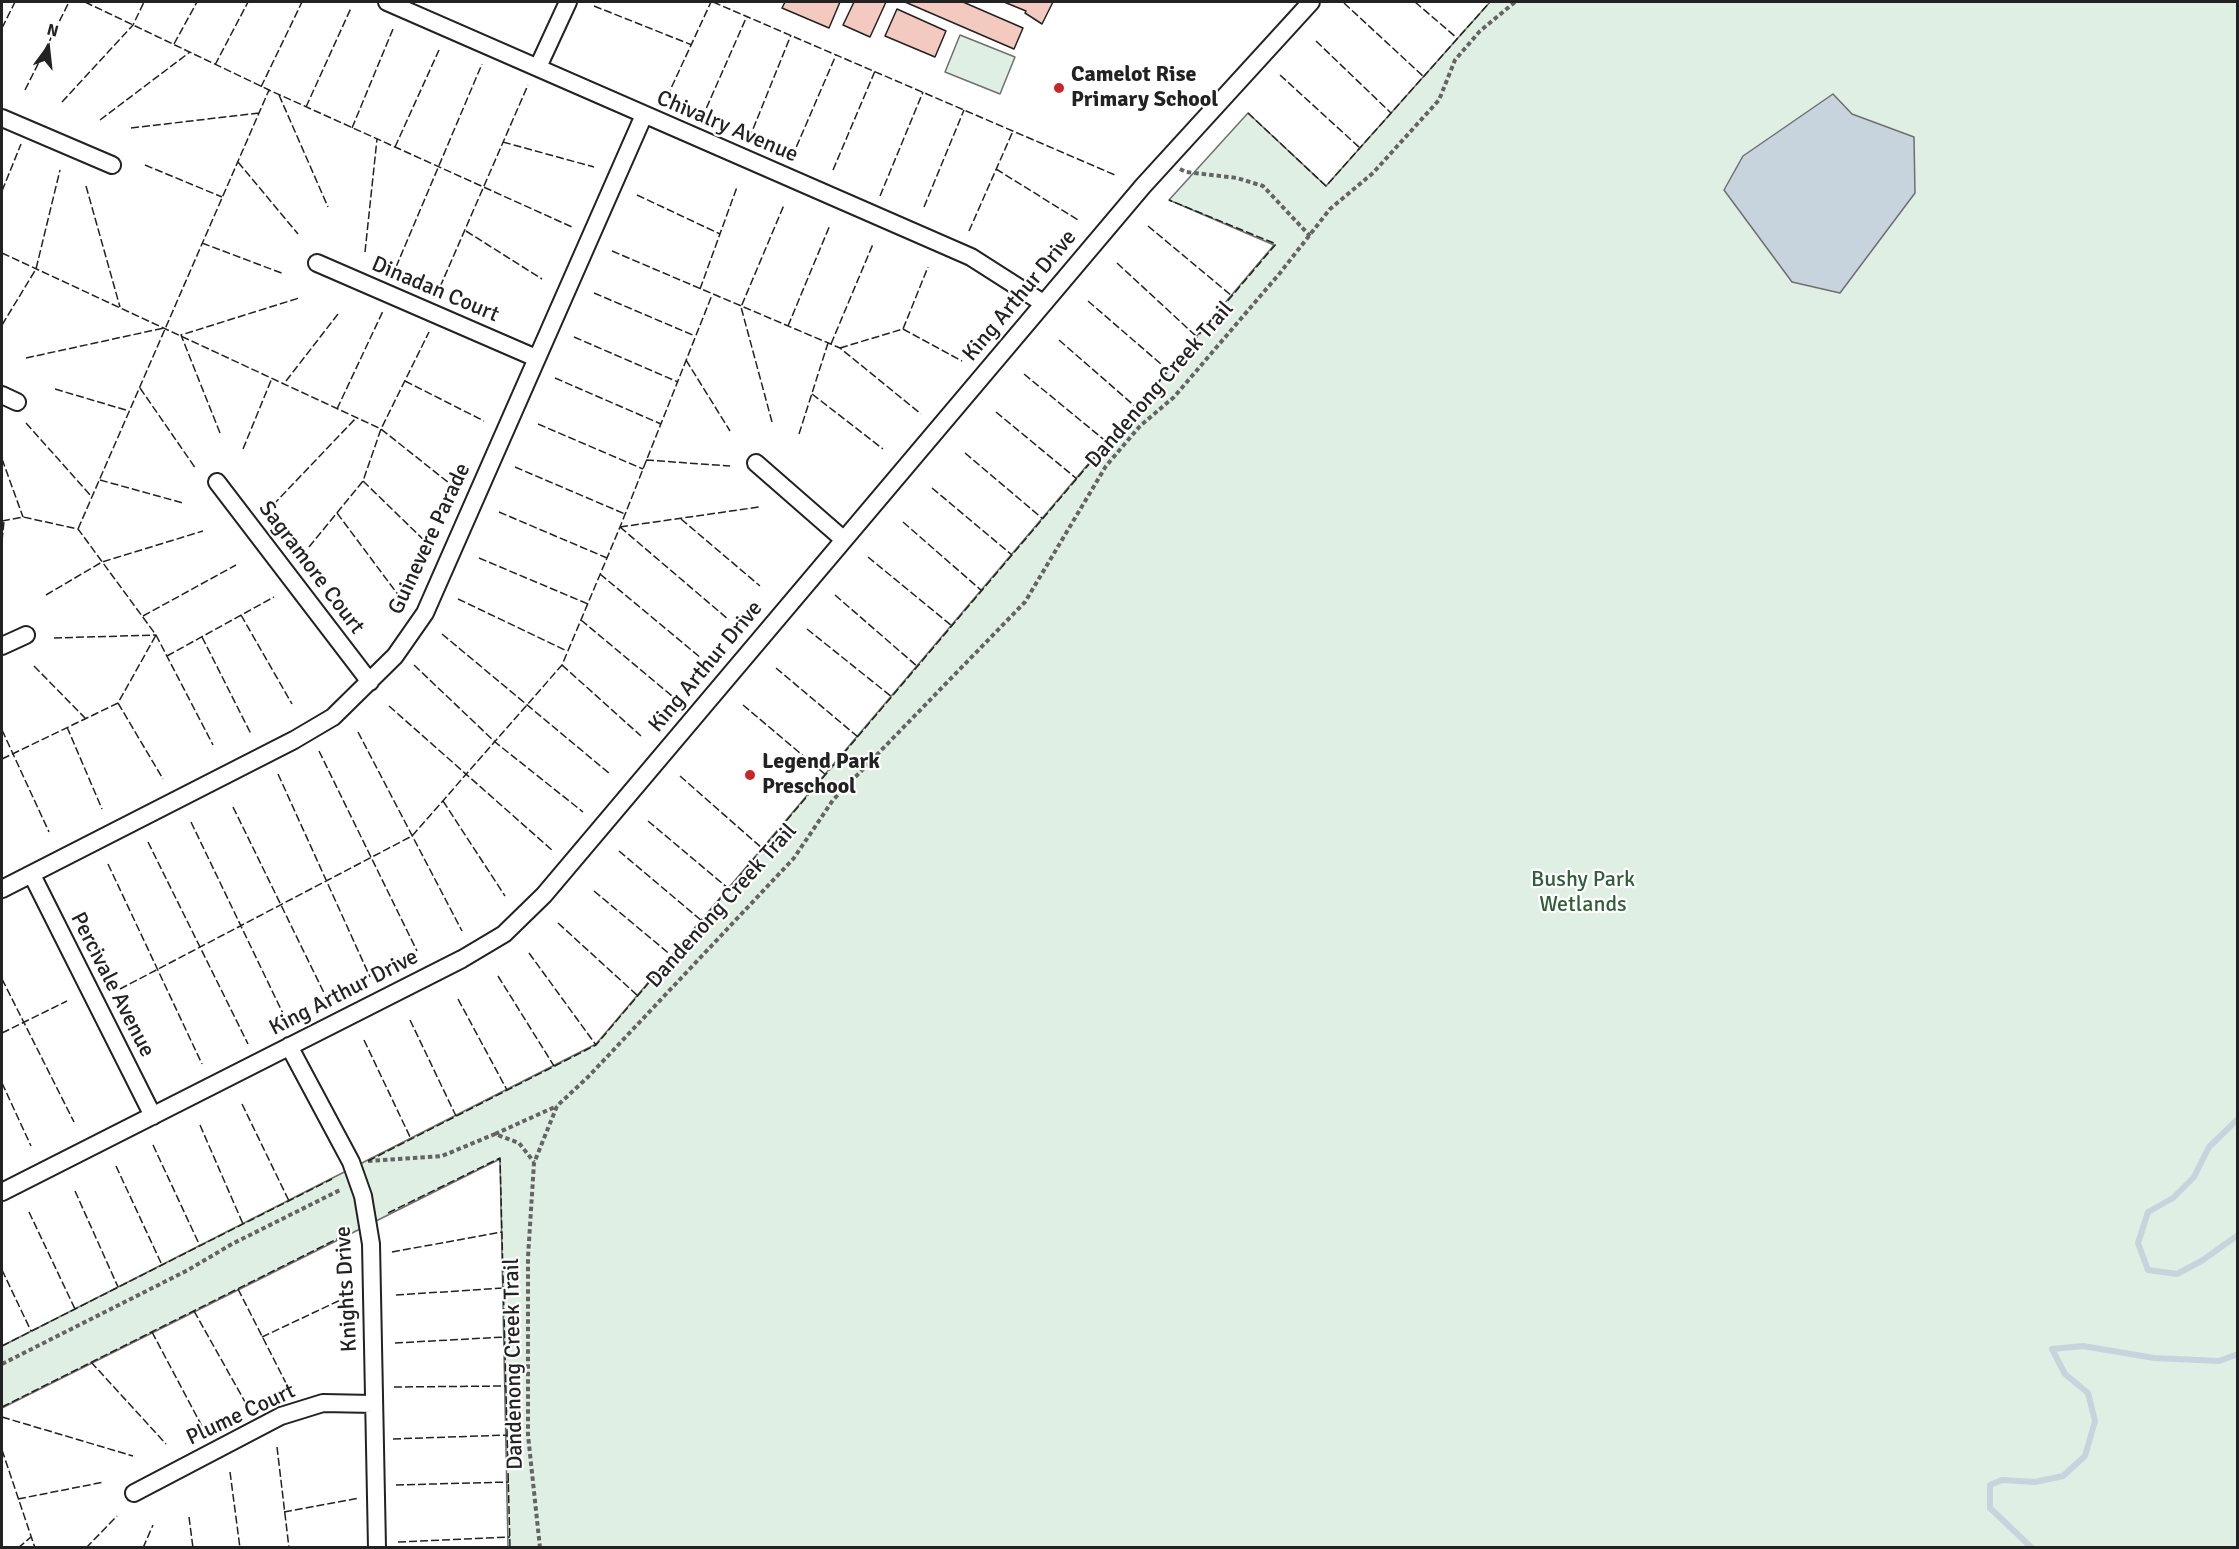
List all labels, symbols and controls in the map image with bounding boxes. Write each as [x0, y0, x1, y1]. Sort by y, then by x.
north arrow [18, 18, 78, 78]
text: N [45, 20, 61, 42]
place label: Camelot Rise Primary School [1071, 62, 1218, 113]
marker: Camelot Rise Primary School [1052, 81, 1066, 95]
street label: Chivalry Avenue [652, 85, 802, 169]
street label: King Arthur Drive [957, 225, 1083, 367]
street label: Dinadan Court [367, 251, 503, 329]
street label: Dandenong Creek Trail [1081, 296, 1239, 474]
street label: Guinevere Parade [383, 459, 477, 619]
street label: Sagramore Court [253, 496, 369, 640]
street label: King Arthur Drive [643, 596, 769, 738]
place label: Legend Park Preschool [762, 749, 880, 800]
marker: Legend Park Preschool [743, 768, 757, 782]
street label: Dandenong Creek Trail [641, 818, 803, 994]
park label: Bushy Park Wetlands [1531, 867, 1635, 918]
street label: Percivale Avenue [64, 908, 160, 1062]
street label: King Arthur Drive [265, 944, 423, 1042]
street label: Knights Drive [331, 1225, 363, 1353]
street label: Dandenong Creek Trail [499, 1258, 529, 1470]
street label: Plume Court [182, 1378, 300, 1452]

